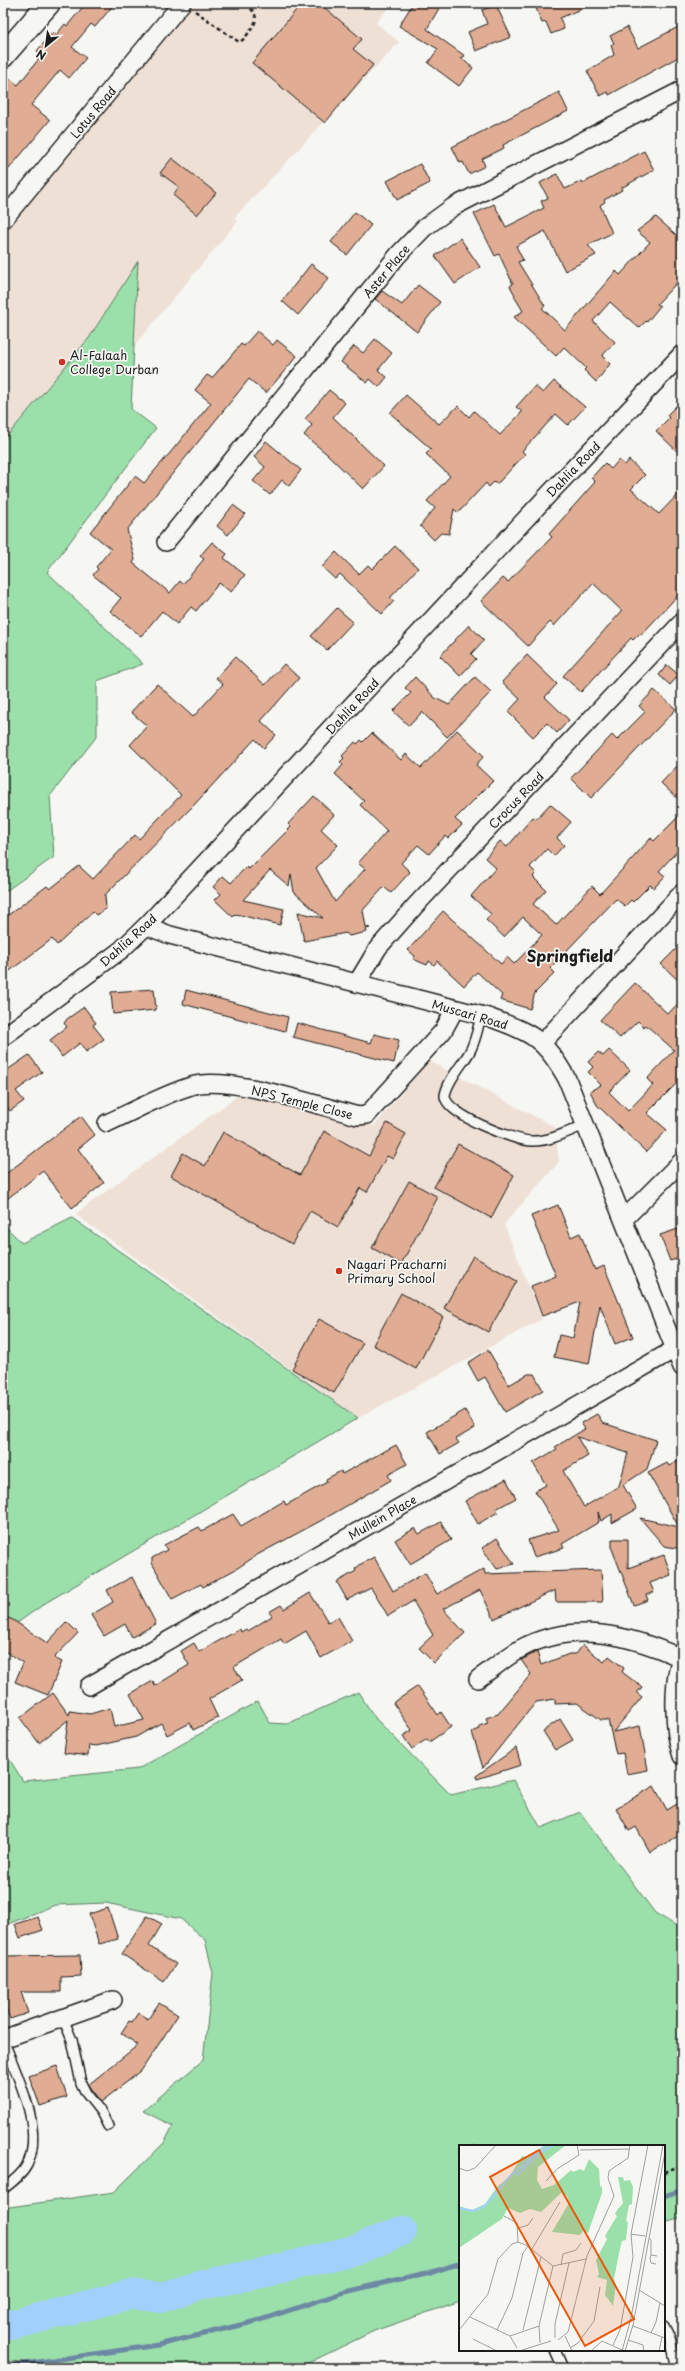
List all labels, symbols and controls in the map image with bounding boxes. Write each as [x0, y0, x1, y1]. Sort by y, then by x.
north arrow [26, 26, 66, 66]
text: N [33, 45, 49, 65]
street label: Lotus Road [66, 82, 120, 142]
street label: Aster Place [358, 240, 414, 302]
place label: Al-Falaah College Durban [70, 346, 159, 378]
marker: Al-Falaah College Durban [57, 357, 67, 367]
street label: Dahlia Road [542, 437, 604, 501]
street label: Dahlia Road [321, 674, 383, 738]
street label: Crocus Road [484, 768, 548, 832]
street label: Dahlia Road [95, 909, 161, 971]
district label: Springfield [527, 943, 613, 967]
street label: Muscari Road [430, 995, 510, 1033]
street label: NPS Temple Close [249, 1081, 355, 1123]
place label: Nagari Pracharni Primary School [347, 1255, 447, 1287]
marker: Nagari Pracharni Primary School [334, 1266, 344, 1276]
street label: Mullein Place [345, 1490, 419, 1544]
inset map [459, 2145, 665, 2351]

